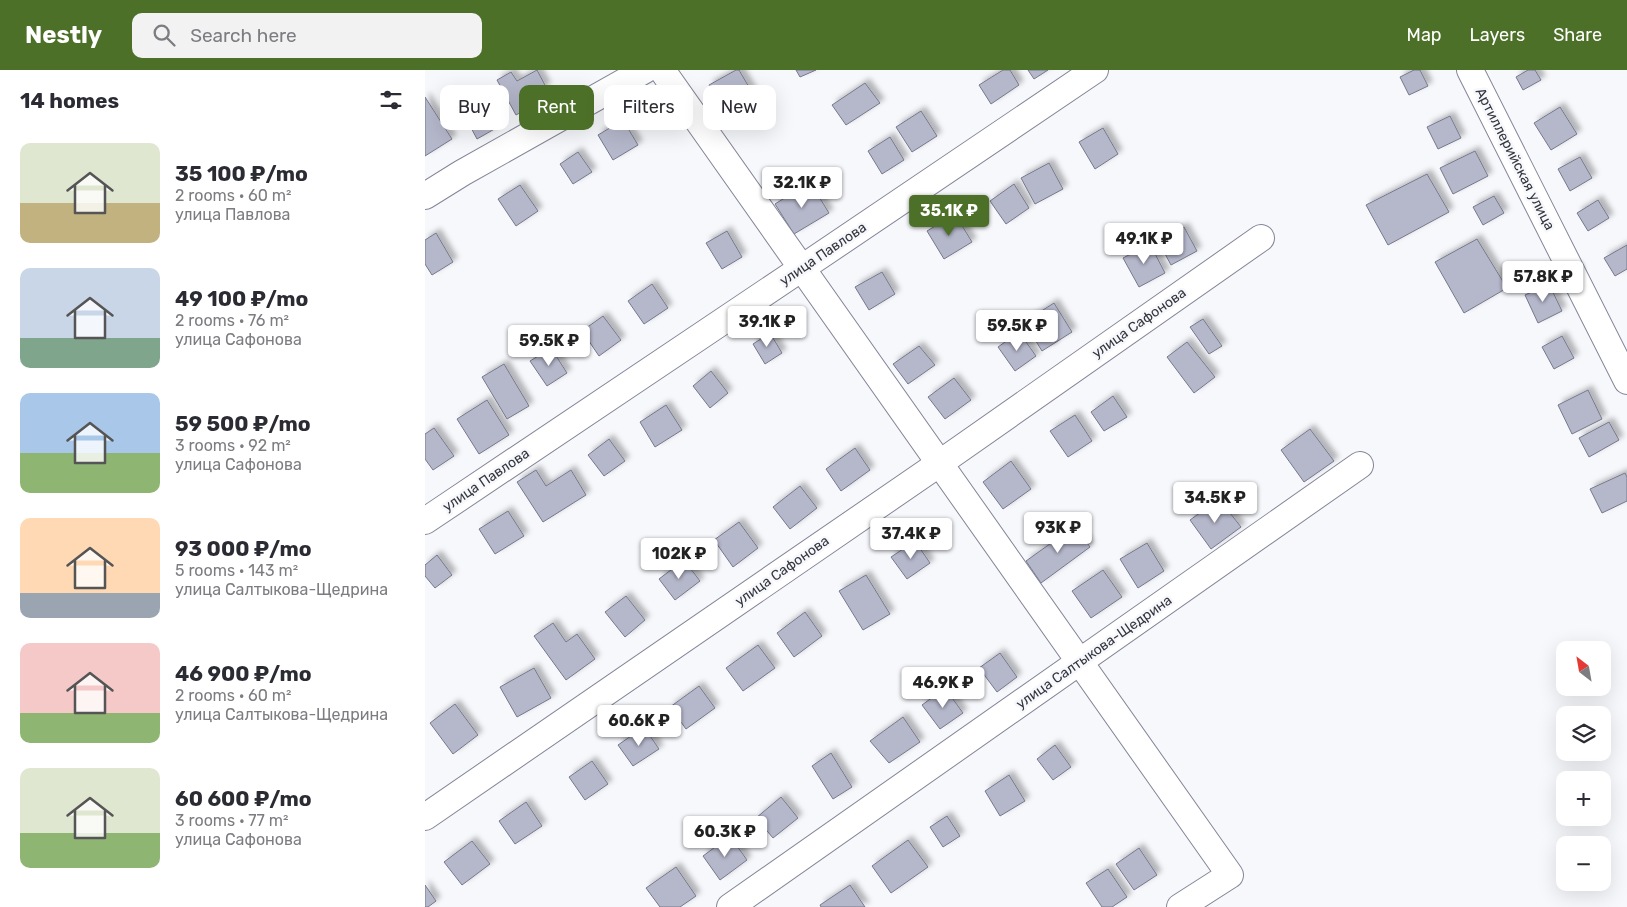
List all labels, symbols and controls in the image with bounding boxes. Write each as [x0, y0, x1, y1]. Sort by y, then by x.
search box [132, 13, 482, 58]
text: Nestly [25, 21, 102, 49]
icon: search [150, 21, 178, 49]
text: Search here [190, 24, 297, 47]
text: Map [1407, 24, 1442, 46]
text: Layers [1470, 24, 1525, 46]
text: Share [1553, 24, 1602, 46]
chip: Buy [440, 85, 509, 130]
chip: Rent [519, 85, 594, 130]
chip: Filters [604, 85, 693, 130]
chip: New [703, 85, 776, 130]
street label: Артиллерийская улица [1472, 85, 1558, 233]
icon: filters [377, 86, 405, 114]
text: 14 homes [20, 88, 119, 113]
text: 35 100 ₽/mo [175, 161, 308, 186]
icon: home [60, 163, 120, 223]
pin: 32.1K ₽ [756, 166, 848, 209]
text: 32.1K ₽ [773, 173, 831, 192]
text: 2 rooms · 60 m² [175, 186, 292, 205]
pin: 35.1K ₽ [903, 194, 995, 237]
text: 35.1K ₽ [920, 201, 978, 220]
text: улица Павлова [175, 205, 290, 224]
street label: улица Павлова [776, 219, 870, 289]
pin: 49.1K ₽ [1098, 222, 1190, 265]
text: 49.1K ₽ [1115, 229, 1173, 248]
pin: 57.8K ₽ [1497, 260, 1589, 303]
text: 57.8K ₽ [1513, 267, 1573, 286]
street label: улица Сафонова [1089, 284, 1189, 362]
text: 49 100 ₽/mo [175, 286, 308, 311]
icon: home [60, 288, 120, 348]
pin: 39.1K ₽ [721, 306, 813, 348]
pin: 59.5K ₽ [971, 310, 1063, 352]
text: 2 rooms · 76 m² [175, 311, 289, 330]
text: 39.1K ₽ [739, 312, 795, 331]
text: 59.5K ₽ [987, 316, 1047, 335]
pin: 59.5K ₽ [503, 324, 595, 367]
text: улица Сафонова [175, 330, 302, 349]
text: 59.5K ₽ [519, 331, 579, 350]
text: 59 500 ₽/mo [175, 411, 311, 436]
icon: home [60, 413, 120, 473]
text: 3 rooms · 92 m² [175, 436, 291, 455]
street label: улица Павлова [439, 445, 533, 515]
text: улица Сафонова [175, 455, 302, 474]
pin: 34.5K ₽ [1169, 482, 1261, 524]
text: 34.5K ₽ [1184, 488, 1246, 507]
pin: 93K ₽ [1023, 512, 1093, 554]
pin: 37.4K ₽ [865, 518, 957, 560]
text: 93K ₽ [1035, 518, 1081, 537]
text: 37.4K ₽ [881, 524, 941, 543]
street label: улица Сафонова [732, 532, 832, 610]
text: 93 000 ₽/mo [175, 536, 311, 561]
icon: home [60, 538, 120, 598]
pin: 102K ₽ [638, 538, 720, 580]
text: 102K ₽ [652, 544, 706, 563]
text: 5 rooms · 143 m² [175, 561, 298, 580]
text: улица Салтыкова-Щедрина [175, 580, 388, 599]
street label: улица Салтыкова-Щедрина [1013, 592, 1175, 712]
north arrow [1556, 641, 1611, 696]
map controls [1556, 641, 1611, 891]
text: 46 900 ₽/mo [175, 661, 312, 686]
icon: home [60, 663, 120, 723]
pin: 46.9K ₽ [897, 666, 989, 709]
text: 46.9K ₽ [913, 673, 973, 692]
text: 2 rooms · 60 m² [175, 686, 292, 705]
pin: 60.6K ₽ [593, 704, 685, 747]
text: улица Салтыкова-Щедрина [175, 705, 388, 724]
button: layers [1556, 706, 1611, 761]
text: 60.6K ₽ [608, 711, 670, 730]
button: + [1556, 771, 1611, 826]
text: 60 600 ₽/mo [175, 786, 312, 811]
icon: home [60, 788, 120, 848]
text: 3 rooms · 77 m² [175, 811, 288, 830]
pin: 60.3K ₽ [679, 816, 771, 858]
text: 60.3K ₽ [694, 822, 756, 841]
text: улица Сафонова [175, 830, 302, 849]
button: − [1556, 836, 1611, 891]

